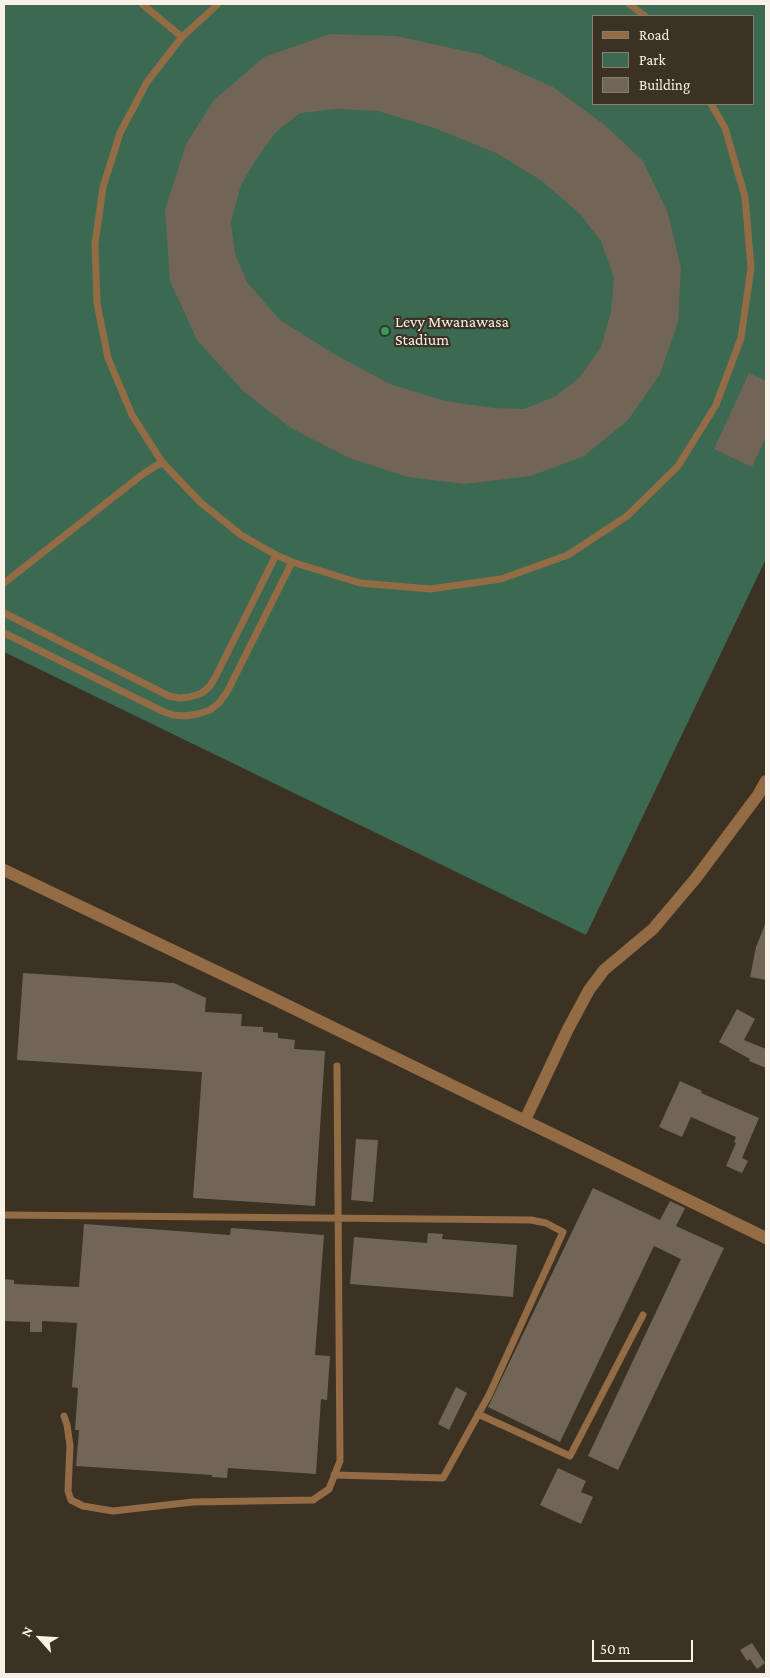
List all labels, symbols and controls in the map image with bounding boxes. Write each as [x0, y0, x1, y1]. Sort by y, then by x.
legend [592, 15, 755, 105]
text: Road [639, 27, 669, 43]
text: Park [639, 52, 666, 68]
text: Building [639, 77, 690, 93]
place label: Levy Mwanawasa Stadium [395, 312, 509, 350]
marker: Levy Mwanawasa Stadium [379, 325, 391, 337]
north arrow [15, 1613, 65, 1663]
text: N [17, 1624, 36, 1639]
scale bar [595, 1630, 696, 1662]
text: 50 m [600, 1641, 630, 1657]

